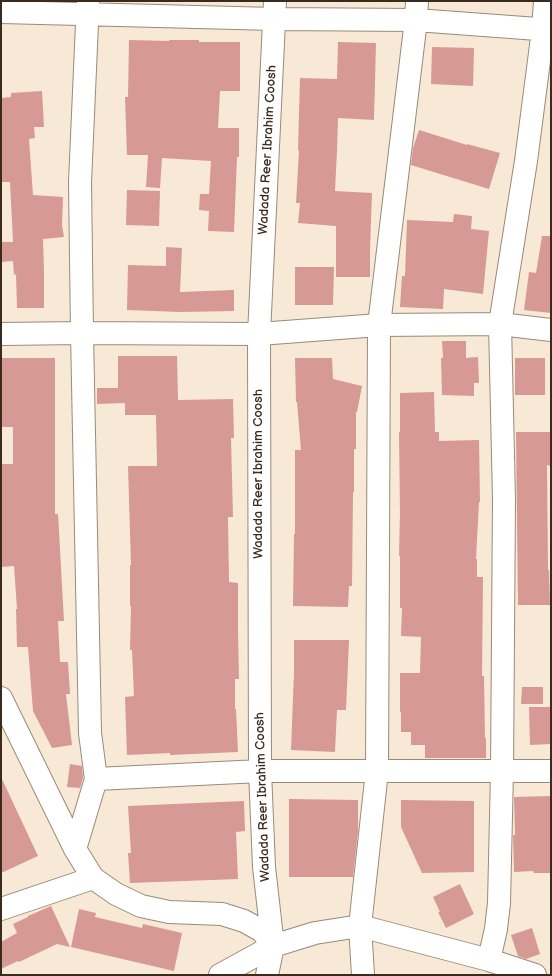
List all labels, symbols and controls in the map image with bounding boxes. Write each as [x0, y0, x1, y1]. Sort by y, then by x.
street label: Wadada Reer Ibrahim Coosh [256, 65, 280, 235]
street label: Wadada Reer Ibrahim Coosh [251, 389, 267, 559]
street label: Wadada Reer Ibrahim Coosh [252, 712, 274, 882]

